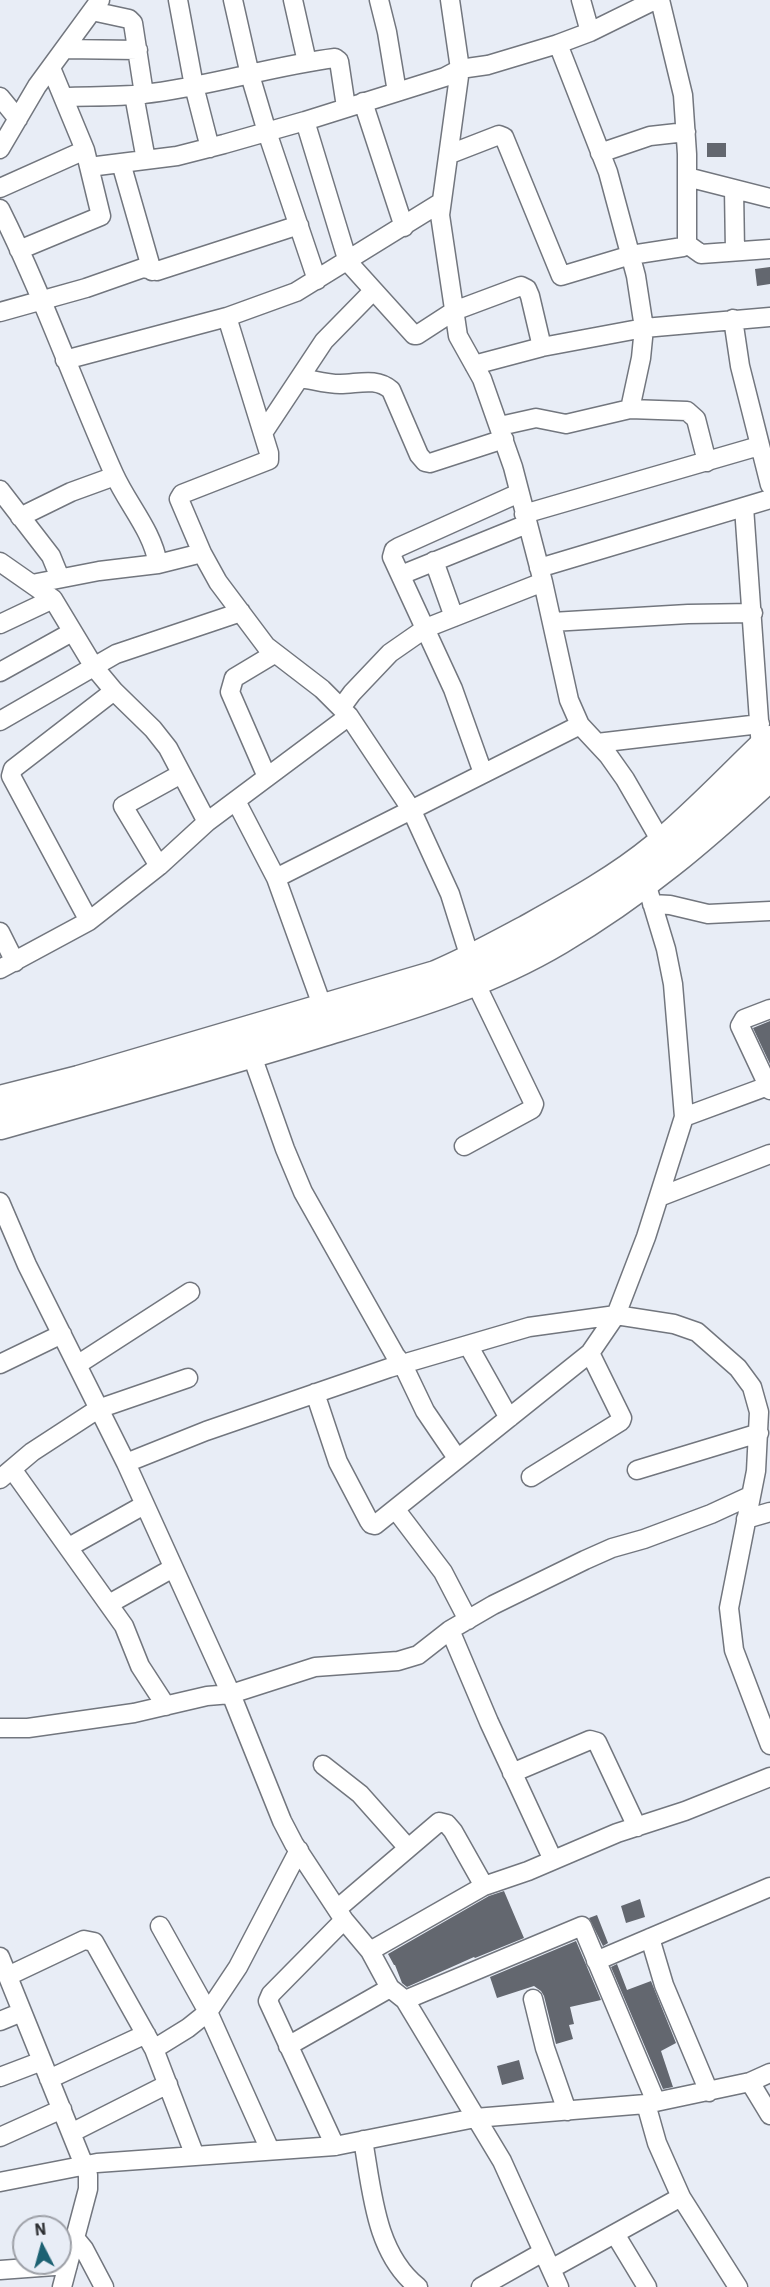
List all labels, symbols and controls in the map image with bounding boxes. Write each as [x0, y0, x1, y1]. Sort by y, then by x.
north arrow [12, 2215, 72, 2275]
text: N [34, 2219, 47, 2240]

